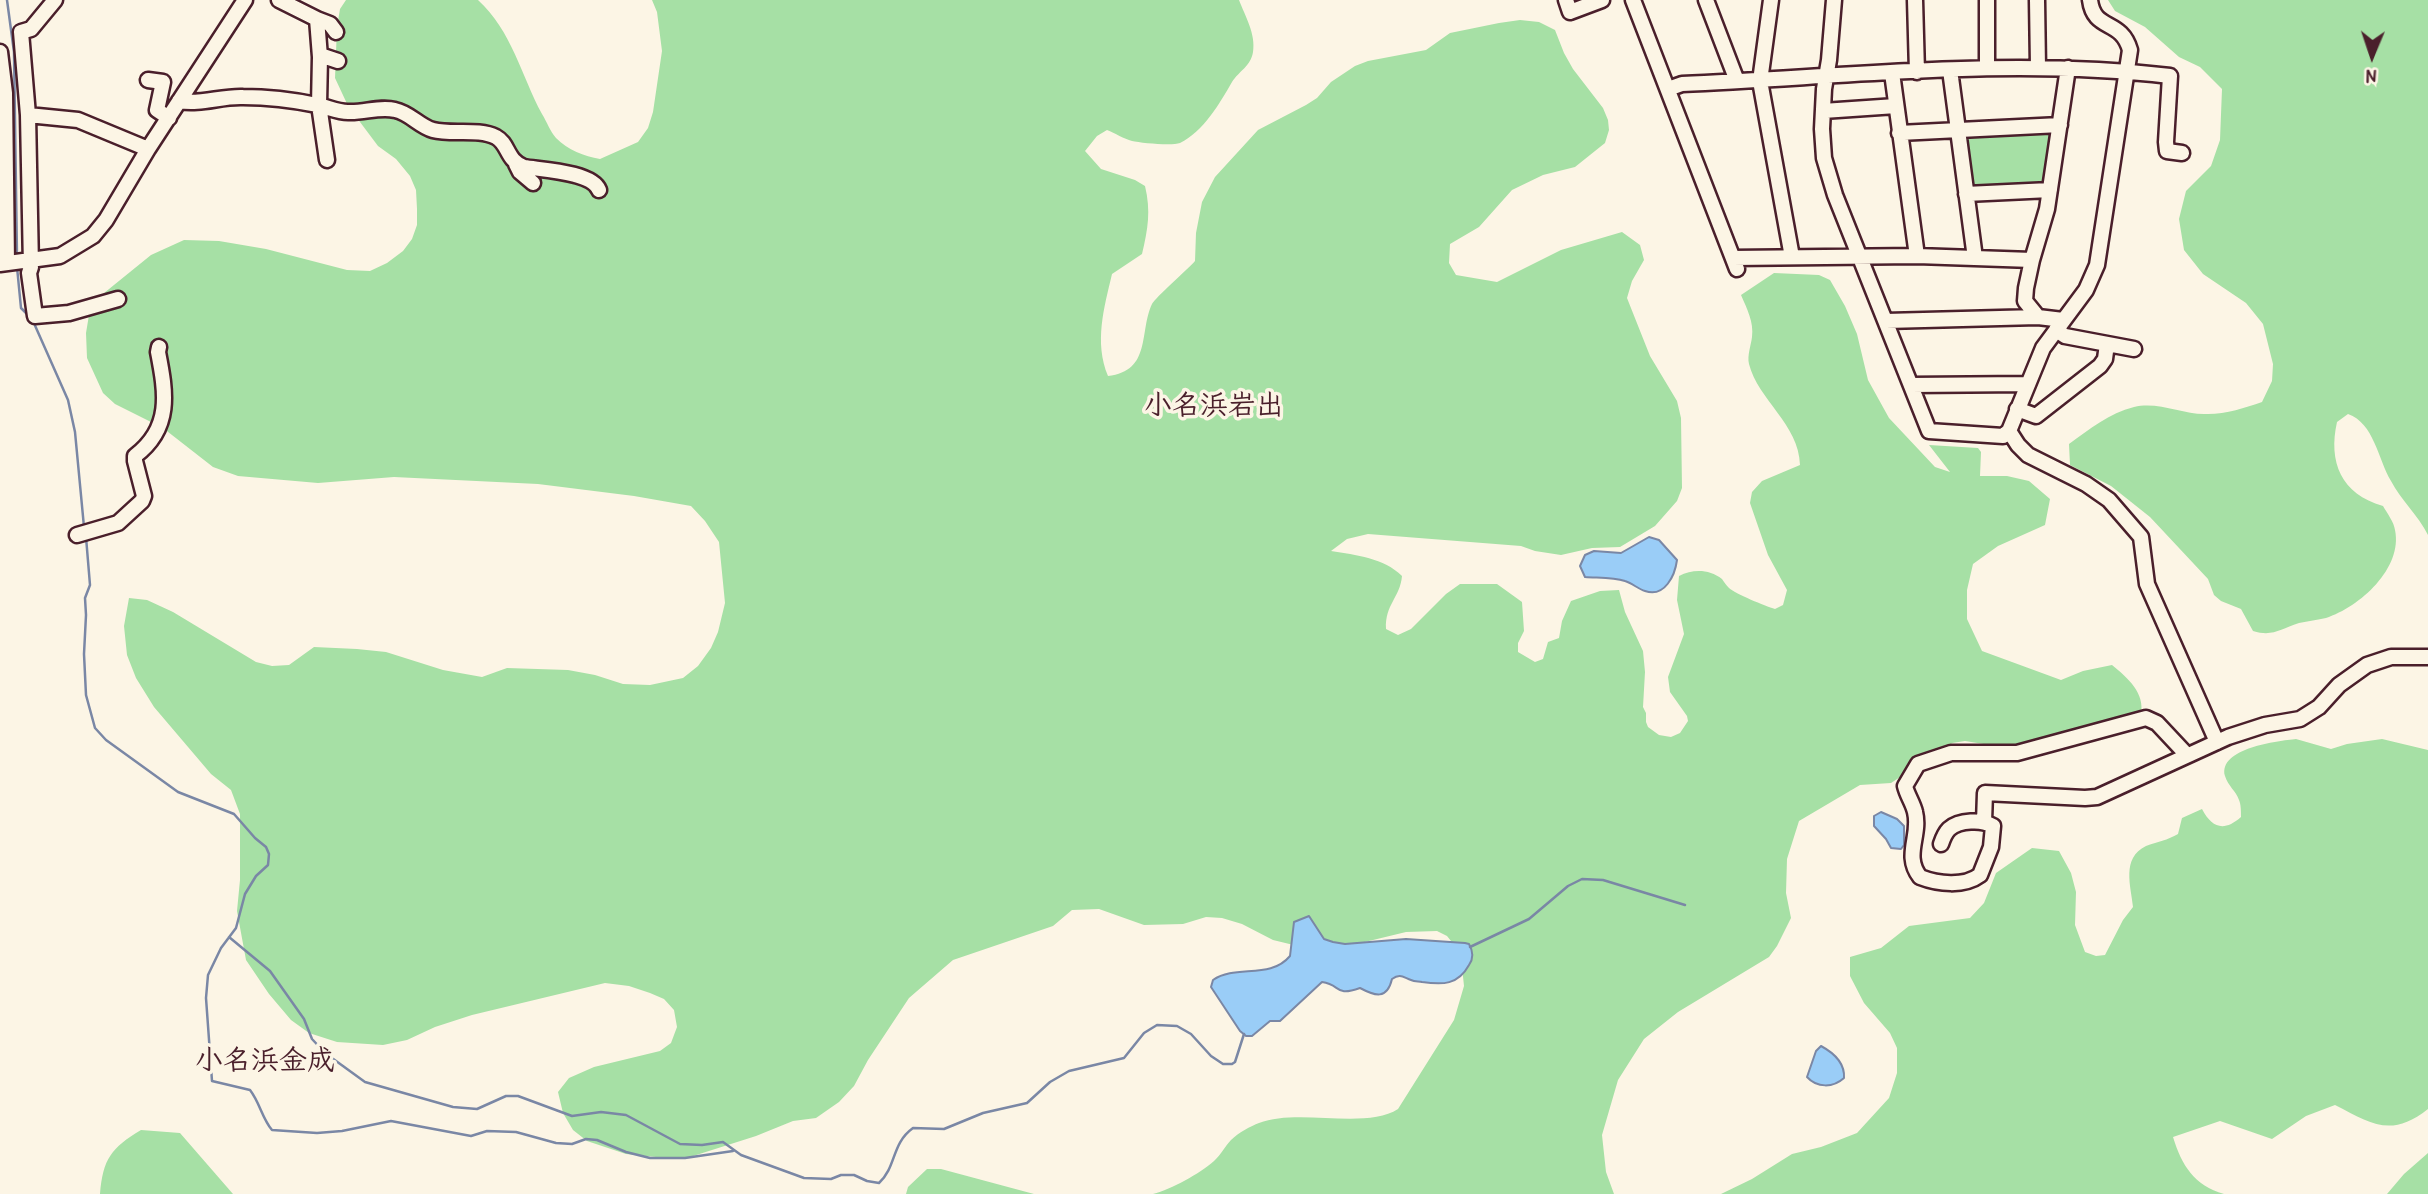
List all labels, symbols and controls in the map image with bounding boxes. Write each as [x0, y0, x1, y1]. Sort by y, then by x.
north arrow [2337, 21, 2407, 91]
text: N [2366, 64, 2377, 90]
district label: 小名浜岩出 [1144, 390, 1284, 424]
district label: 小名浜金成 [195, 1045, 335, 1079]

